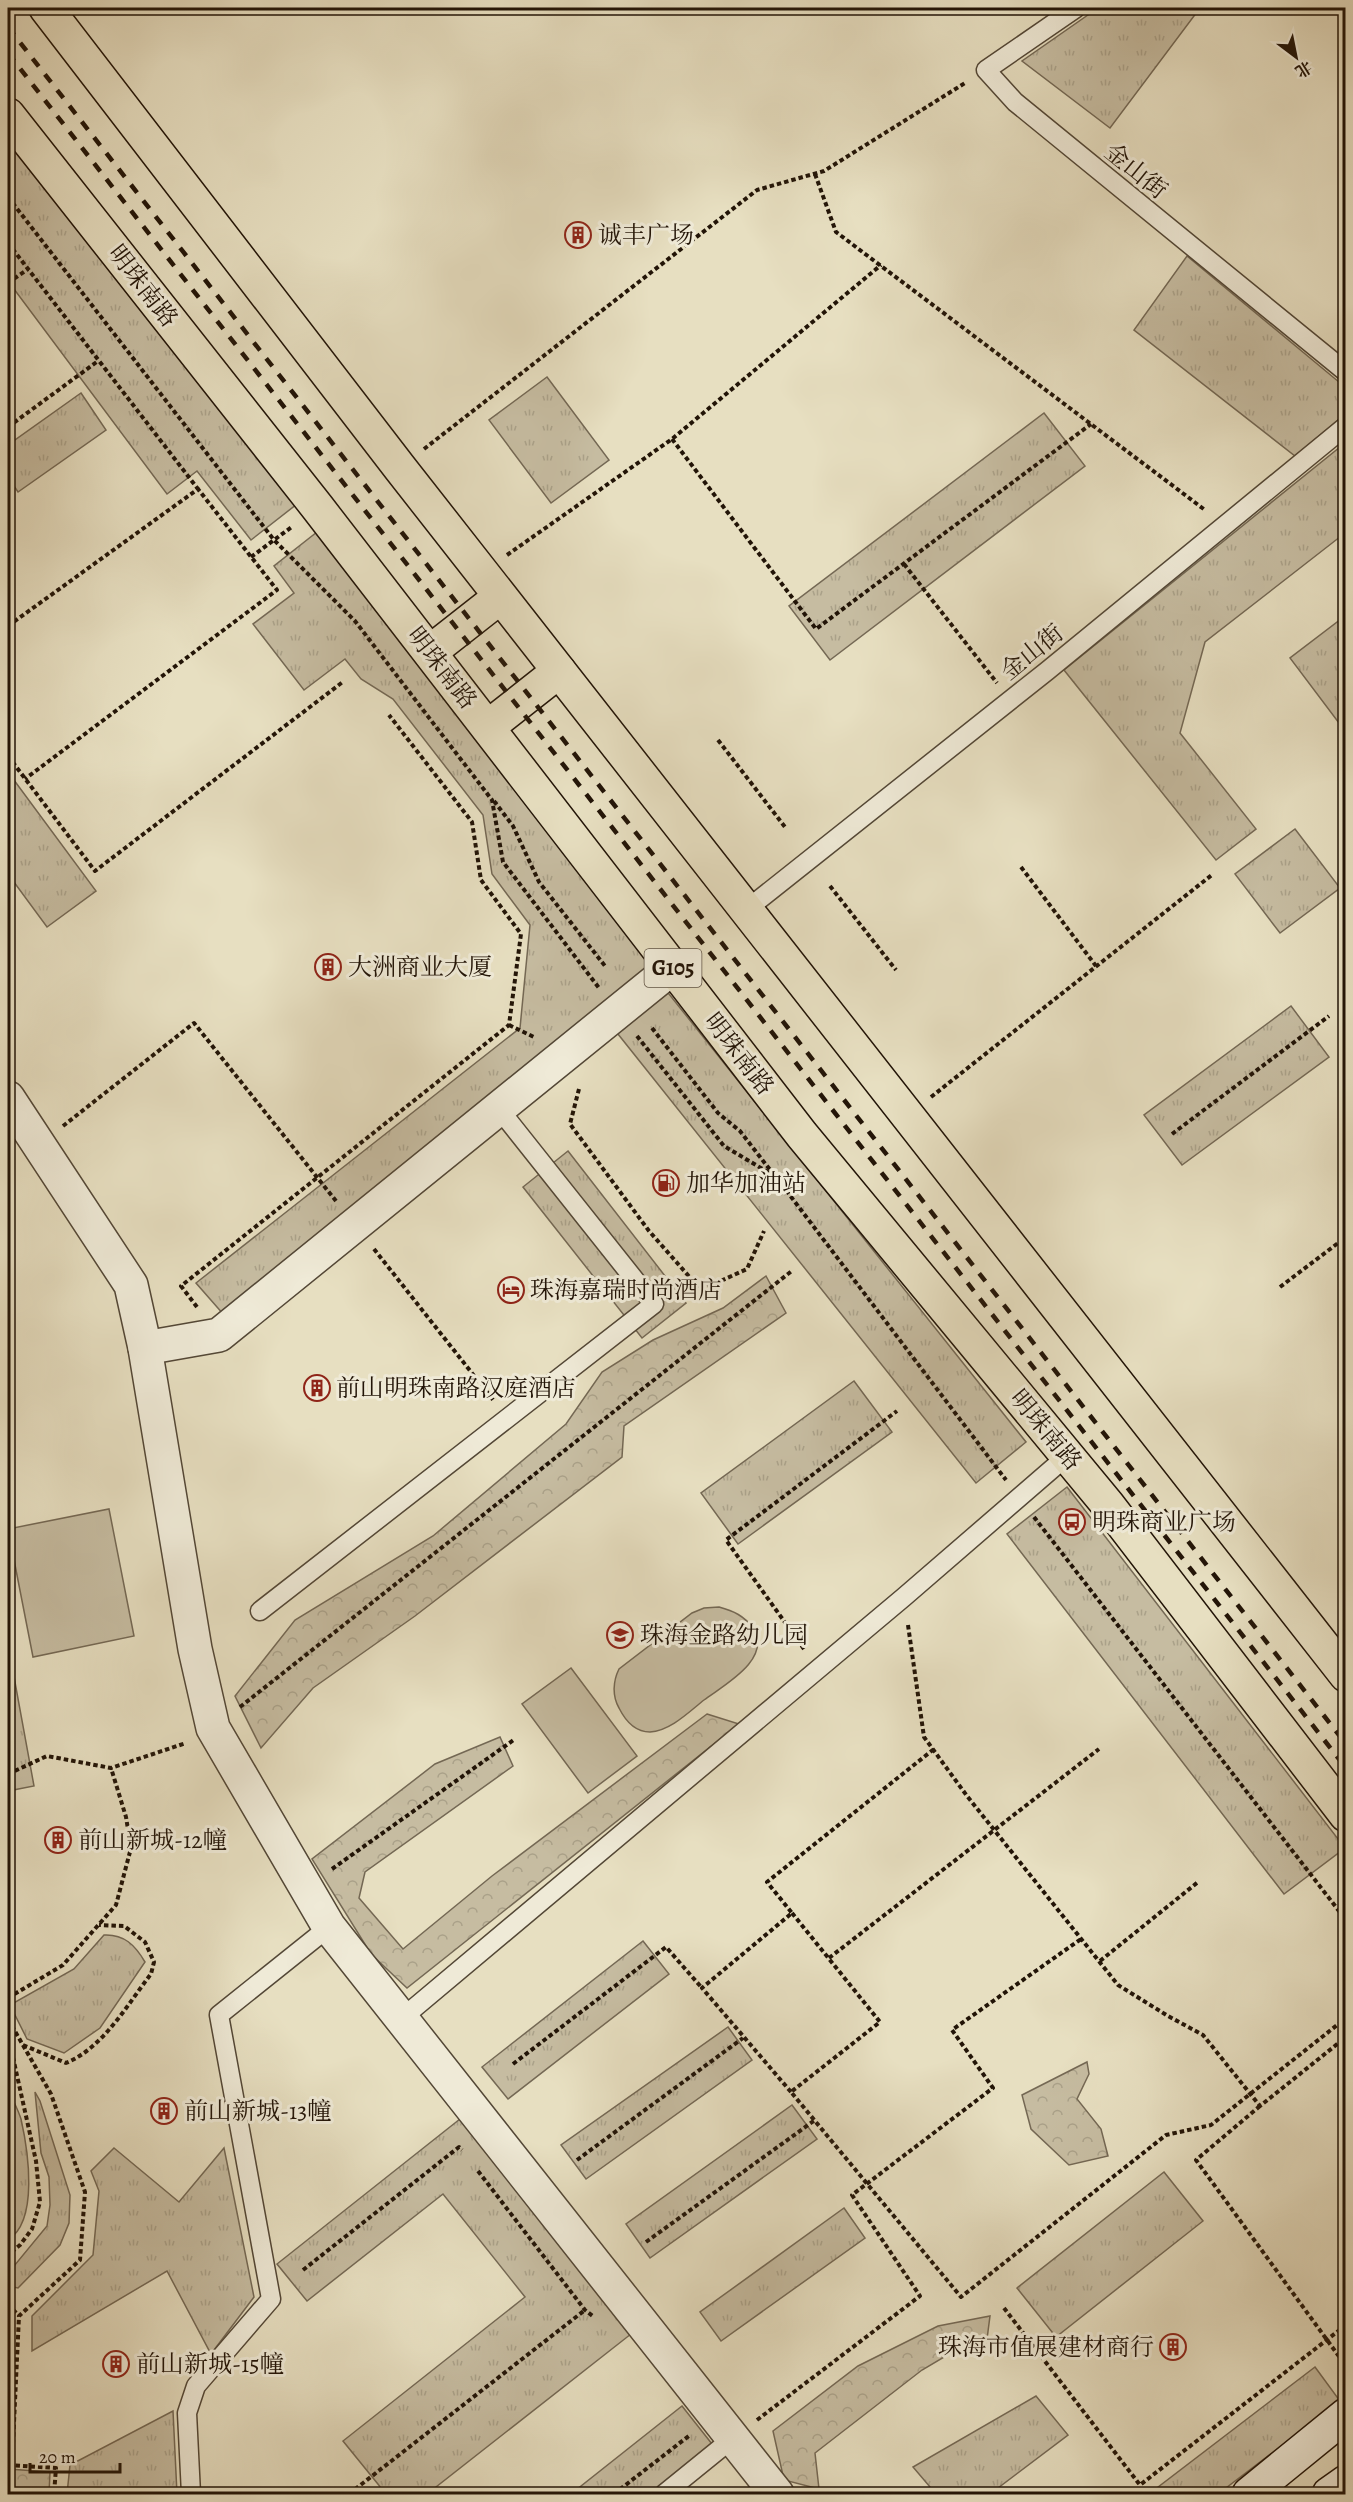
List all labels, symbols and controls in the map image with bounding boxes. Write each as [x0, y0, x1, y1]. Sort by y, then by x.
north arrow [1266, 27, 1326, 87]
text: 北 [1291, 55, 1316, 82]
street label: 金山街 [1098, 136, 1174, 206]
place label: 诚丰广场 [598, 219, 694, 251]
building icon: 诚丰广场 [563, 220, 593, 250]
street label: 明珠南路 [101, 238, 185, 334]
street label: 金山街 [994, 617, 1070, 687]
street label: 明珠南路 [400, 620, 484, 716]
road number: G105 [644, 949, 702, 987]
place label: 大洲商业大厦 [348, 951, 492, 983]
building icon: 大洲商业大厦 [313, 952, 343, 982]
street label: 明珠南路 [697, 1006, 781, 1102]
place label: 加华加油站 [686, 1167, 806, 1199]
fuel station icon: 加华加油站 [651, 1168, 681, 1198]
place label: 珠海嘉瑞时尚酒店 [530, 1274, 722, 1306]
hotel icon: 珠海嘉瑞时尚酒店 [496, 1275, 526, 1305]
place label: 前山明珠南路汉庭酒店 [336, 1372, 576, 1404]
building icon: 前山明珠南路汉庭酒店 [302, 1373, 332, 1403]
street label: 明珠南路 [1003, 1383, 1089, 1477]
place label: 明珠商业广场 [1092, 1506, 1236, 1538]
bus stop icon: 明珠商业广场 [1057, 1507, 1087, 1537]
place label: 珠海金路幼儿园 [640, 1619, 808, 1651]
school or university icon: 珠海金路幼儿园 [605, 1620, 635, 1650]
place label: 前山新城-12幢 [78, 1824, 227, 1856]
building icon: 前山新城-12幢 [43, 1825, 73, 1855]
place label: 前山新城-13幢 [184, 2095, 331, 2127]
building icon: 前山新城-13幢 [149, 2096, 179, 2126]
place label: 珠海市值展建材商行 [938, 2331, 1154, 2363]
building icon: 珠海市值展建材商行 [1158, 2332, 1188, 2362]
place label: 前山新城-15幢 [136, 2348, 284, 2380]
building icon: 前山新城-15幢 [101, 2349, 131, 2379]
scale bar [30, 2436, 120, 2474]
text: 20 m [39, 2445, 76, 2469]

